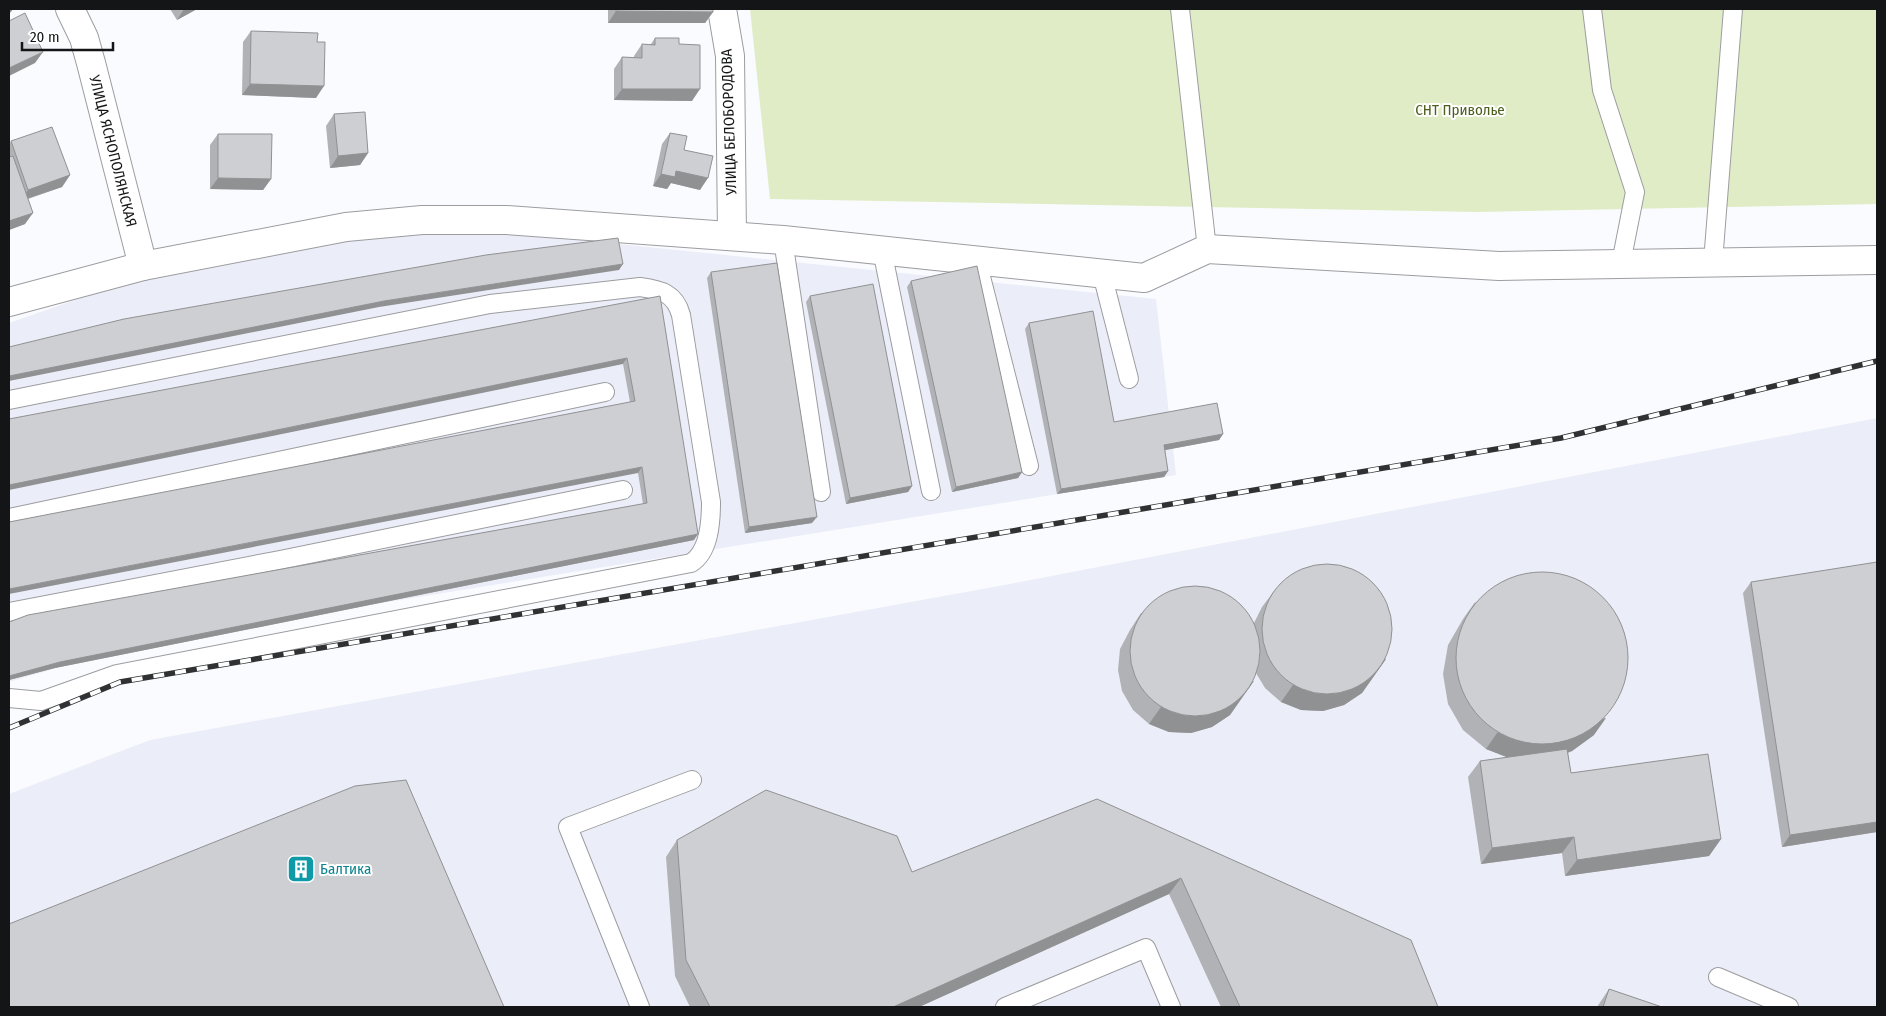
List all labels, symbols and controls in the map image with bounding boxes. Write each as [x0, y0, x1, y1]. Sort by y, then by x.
scale bar [22, 20, 114, 52]
text: 20 m [30, 28, 60, 46]
street label: УЛИЦА БЕЛОБОРОДОВА [717, 48, 741, 197]
street label: УЛИЦА ЯСНОПОЛЯНСКАЯ [85, 72, 141, 229]
park label: СНТ Приволье [1415, 101, 1505, 119]
building icon: Балтика [286, 854, 316, 884]
place label: Балтика [320, 860, 371, 878]

